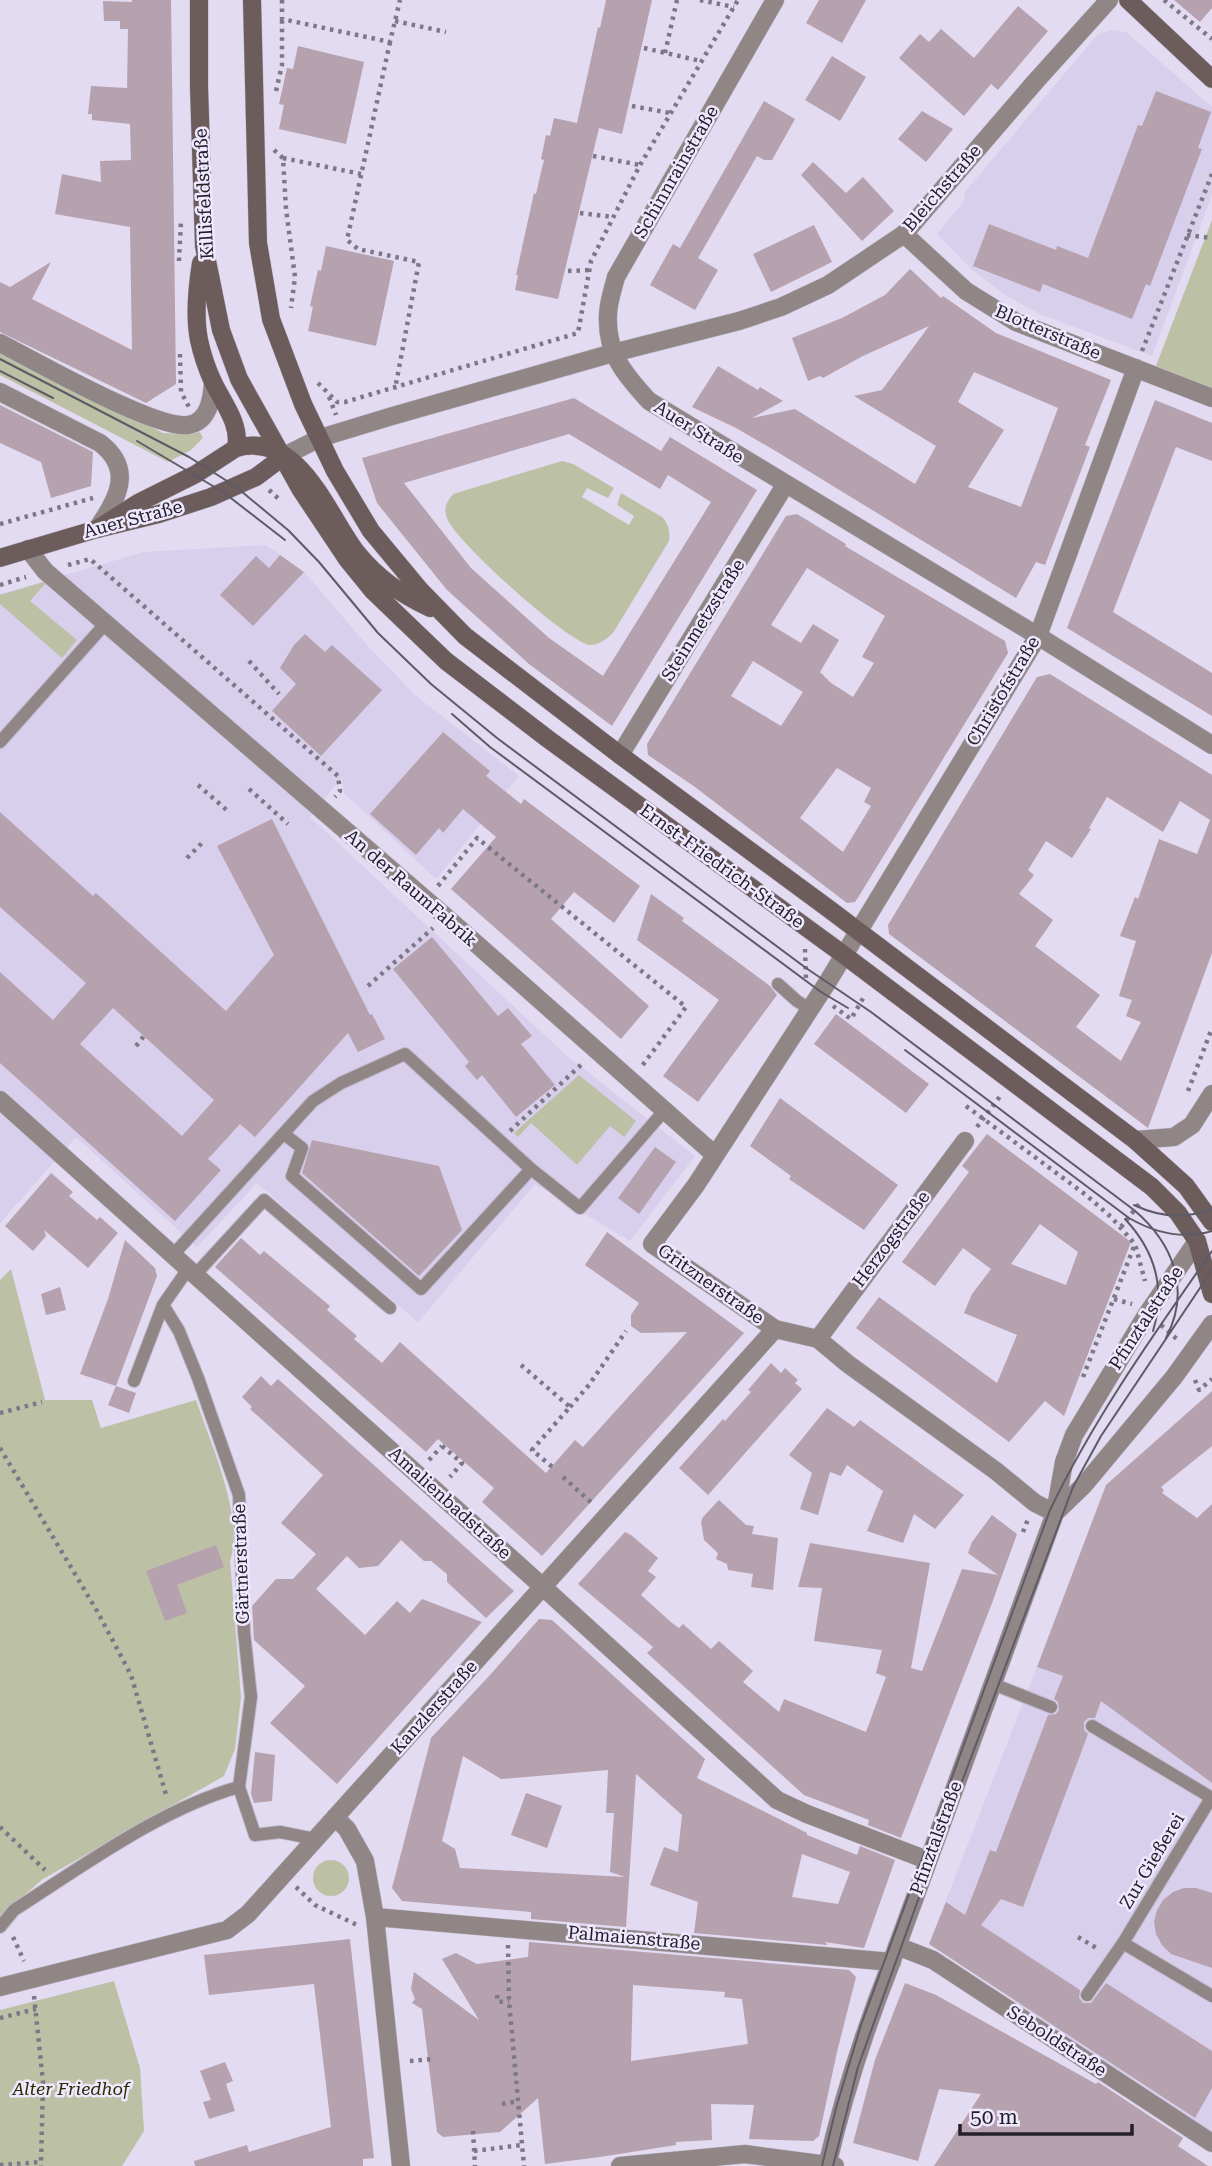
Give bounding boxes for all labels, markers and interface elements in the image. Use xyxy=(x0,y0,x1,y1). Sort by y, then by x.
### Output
street label: Schinnrainstraße xyxy=(629,102,722,242)
street label: Killisfeldstraße xyxy=(190,128,217,260)
street label: Bleichstraße xyxy=(898,140,985,235)
street label: Blotterstraße xyxy=(992,300,1104,363)
street label: Auer Straße xyxy=(651,396,748,467)
street label: Auer Straße xyxy=(81,495,185,542)
street label: Steinmetzstraße xyxy=(657,555,749,685)
street label: Christofstraße xyxy=(962,632,1044,749)
street label: Ernst-Friedrich-Straße xyxy=(636,799,809,932)
street label: An der RaumFabrik xyxy=(341,825,481,951)
street label: Herzogstraße xyxy=(848,1186,934,1291)
street label: Gritznerstraße xyxy=(654,1239,769,1328)
street label: Pfinztalstraße xyxy=(1104,1262,1187,1373)
street label: Amalienbadstraße xyxy=(385,1442,516,1563)
street label: Gärtnerstraße xyxy=(228,1503,253,1625)
street label: Kanzlerstraße xyxy=(386,1655,481,1758)
street label: Pfinztalstraße xyxy=(905,1778,966,1897)
street label: Zur Gießerei xyxy=(1115,1809,1188,1912)
street label: Palmaienstraße xyxy=(567,1921,701,1954)
street label: Seboldstraße xyxy=(1004,2001,1111,2081)
park label: Alter Friedhof xyxy=(11,2078,132,2099)
scale bar xyxy=(960,2092,1132,2136)
text: 50 m xyxy=(970,2105,1018,2129)

